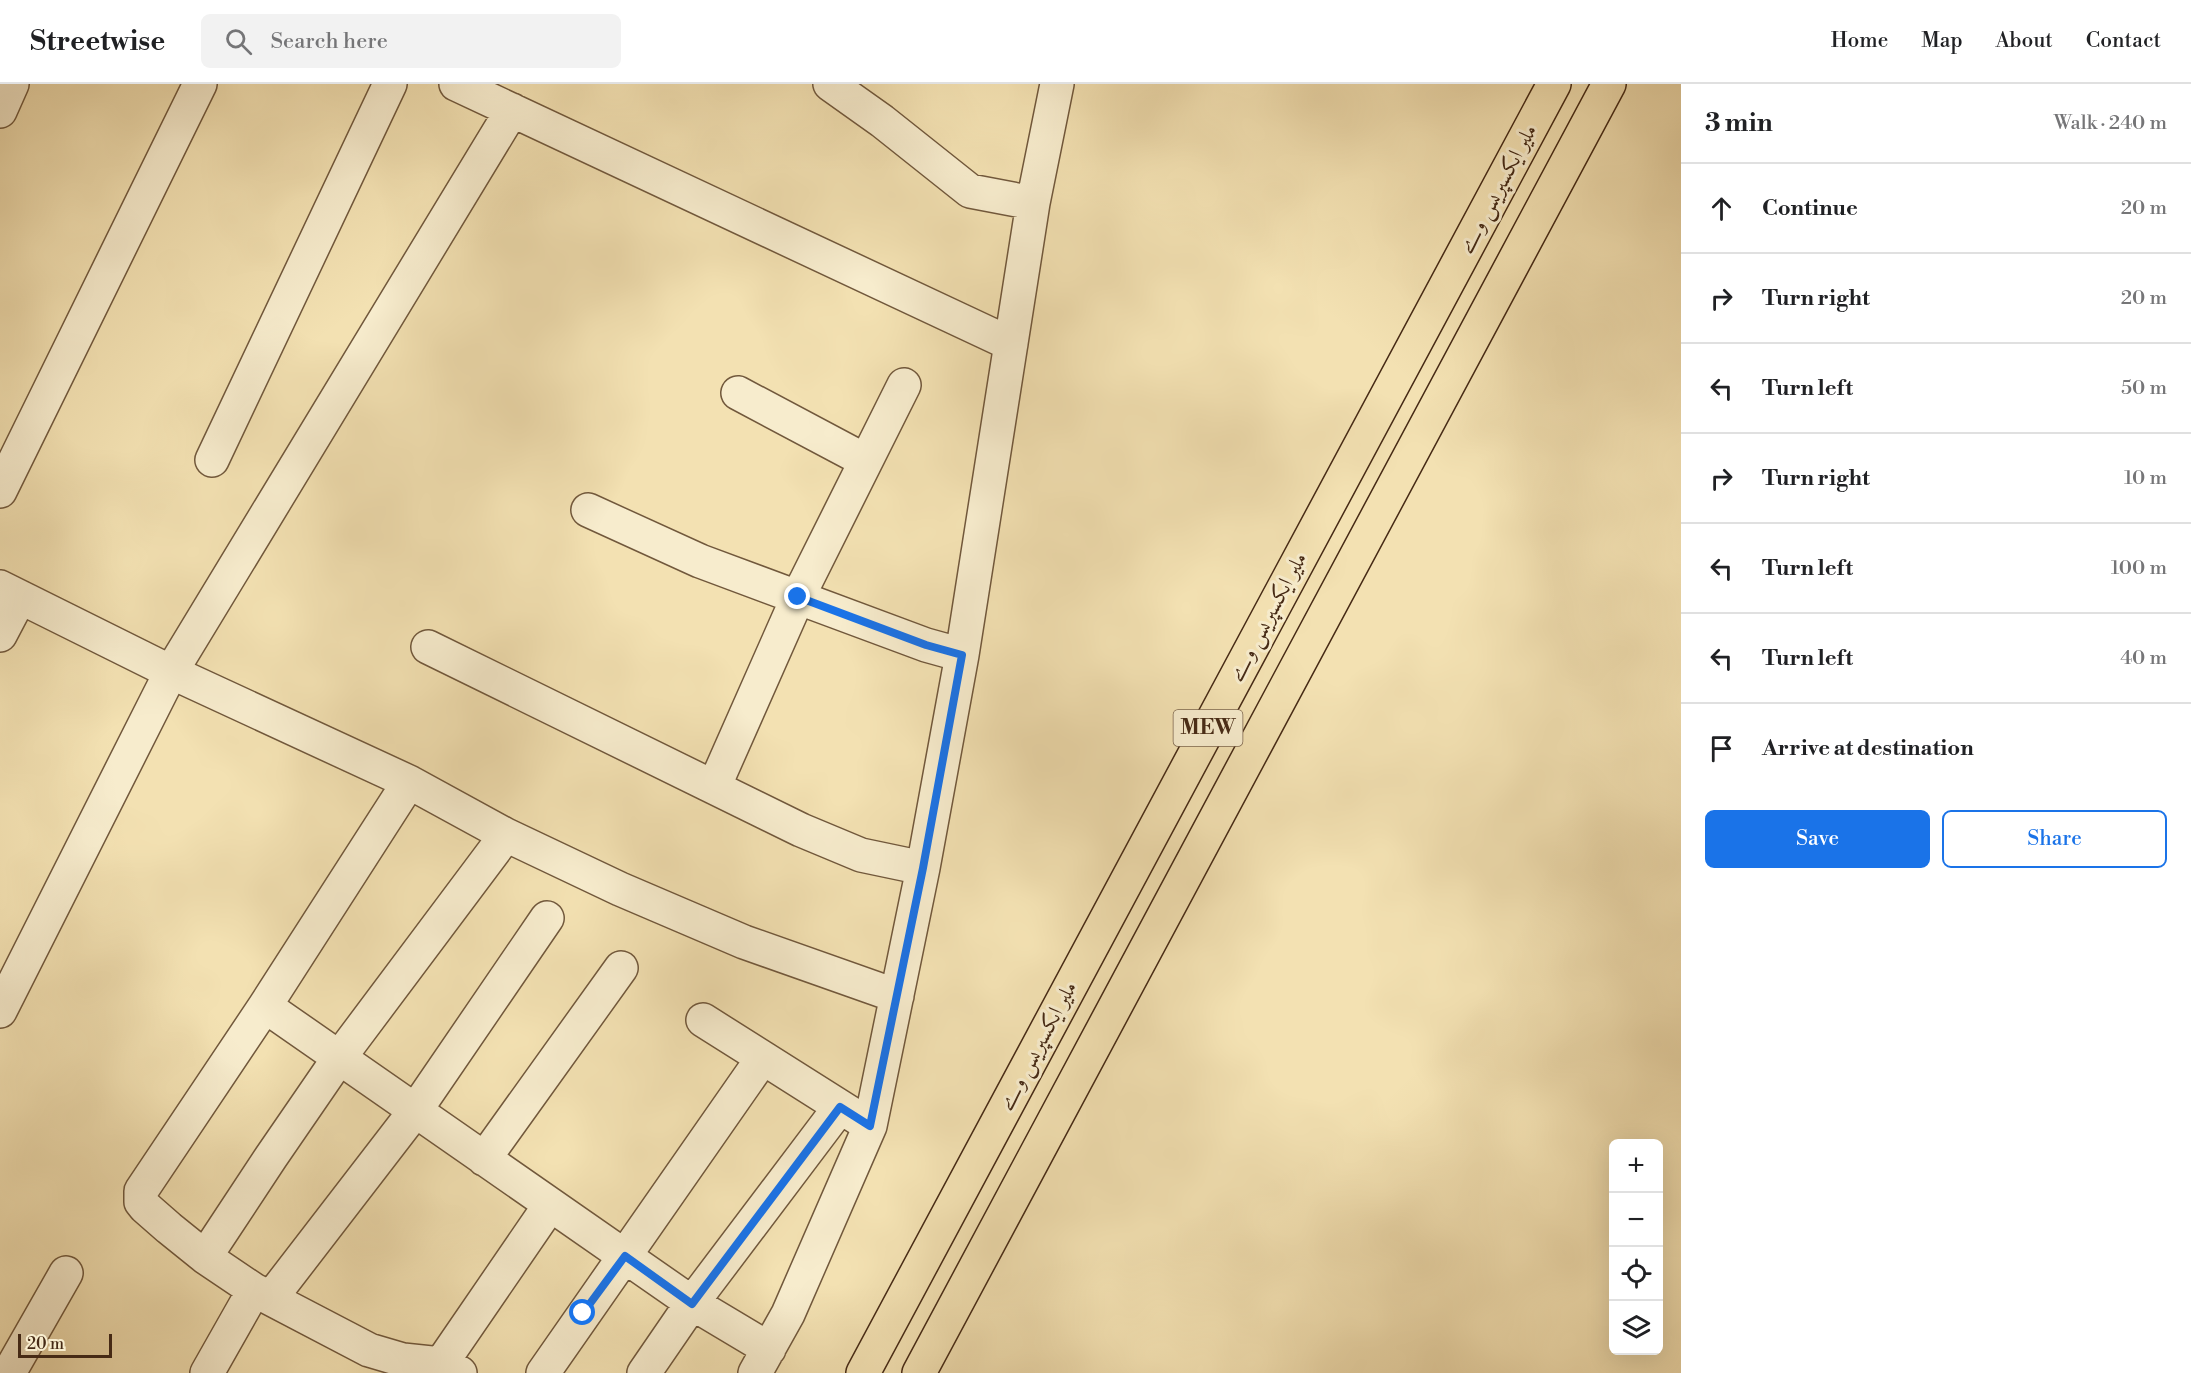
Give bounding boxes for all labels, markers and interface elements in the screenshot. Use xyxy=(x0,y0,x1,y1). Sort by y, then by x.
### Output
search box xyxy=(201,14,621,68)
text: Streetwise xyxy=(30,24,165,59)
icon: search xyxy=(222,25,255,58)
text: Search here xyxy=(270,28,388,55)
text: Home xyxy=(1831,28,1888,54)
text: Map xyxy=(1921,28,1963,54)
text: About xyxy=(1996,28,2053,54)
text: Contact xyxy=(2086,28,2161,54)
text: 3 min xyxy=(1705,107,1773,139)
text: Walk · 240 m xyxy=(2054,111,2167,136)
street label: ملیر ایکسپریس وے xyxy=(1453,120,1544,259)
icon: ahead xyxy=(1705,192,1738,225)
text: Continue xyxy=(1762,195,1858,222)
text: 20 m xyxy=(2121,196,2167,221)
icon: right xyxy=(1705,282,1738,315)
text: Turn right xyxy=(1762,285,1870,312)
text: 20 m xyxy=(2121,286,2167,311)
icon: left xyxy=(1705,372,1738,405)
text: Turn left xyxy=(1762,375,1853,402)
text: 50 m xyxy=(2121,376,2167,401)
icon: right xyxy=(1705,462,1738,495)
text: Turn right xyxy=(1762,465,1870,492)
text: 10 m xyxy=(2124,466,2167,491)
street label: ملیر ایکسپریس وے xyxy=(1223,548,1314,687)
icon: left xyxy=(1705,552,1738,585)
text: Turn left xyxy=(1762,555,1853,582)
text: 100 m xyxy=(2111,556,2167,581)
route end xyxy=(784,583,810,609)
icon: left xyxy=(1705,642,1738,675)
text: Turn left xyxy=(1762,645,1853,672)
text: 40 m xyxy=(2120,646,2167,671)
road number: MEW xyxy=(1174,710,1242,746)
icon: arrive xyxy=(1705,732,1738,765)
text: Arrive at destination xyxy=(1762,735,1974,762)
button: Save xyxy=(1705,810,1930,868)
button: Share xyxy=(1942,810,2167,868)
street label: ملیر ایکسپریس وے xyxy=(993,977,1084,1116)
map controls xyxy=(1609,1139,1663,1355)
button: + xyxy=(1609,1139,1663,1193)
button: − xyxy=(1609,1193,1663,1247)
button: locate xyxy=(1609,1247,1663,1301)
route start xyxy=(569,1299,595,1325)
button: layers xyxy=(1609,1301,1663,1355)
scale bar xyxy=(18,1331,112,1358)
text: 20 m xyxy=(27,1334,64,1354)

